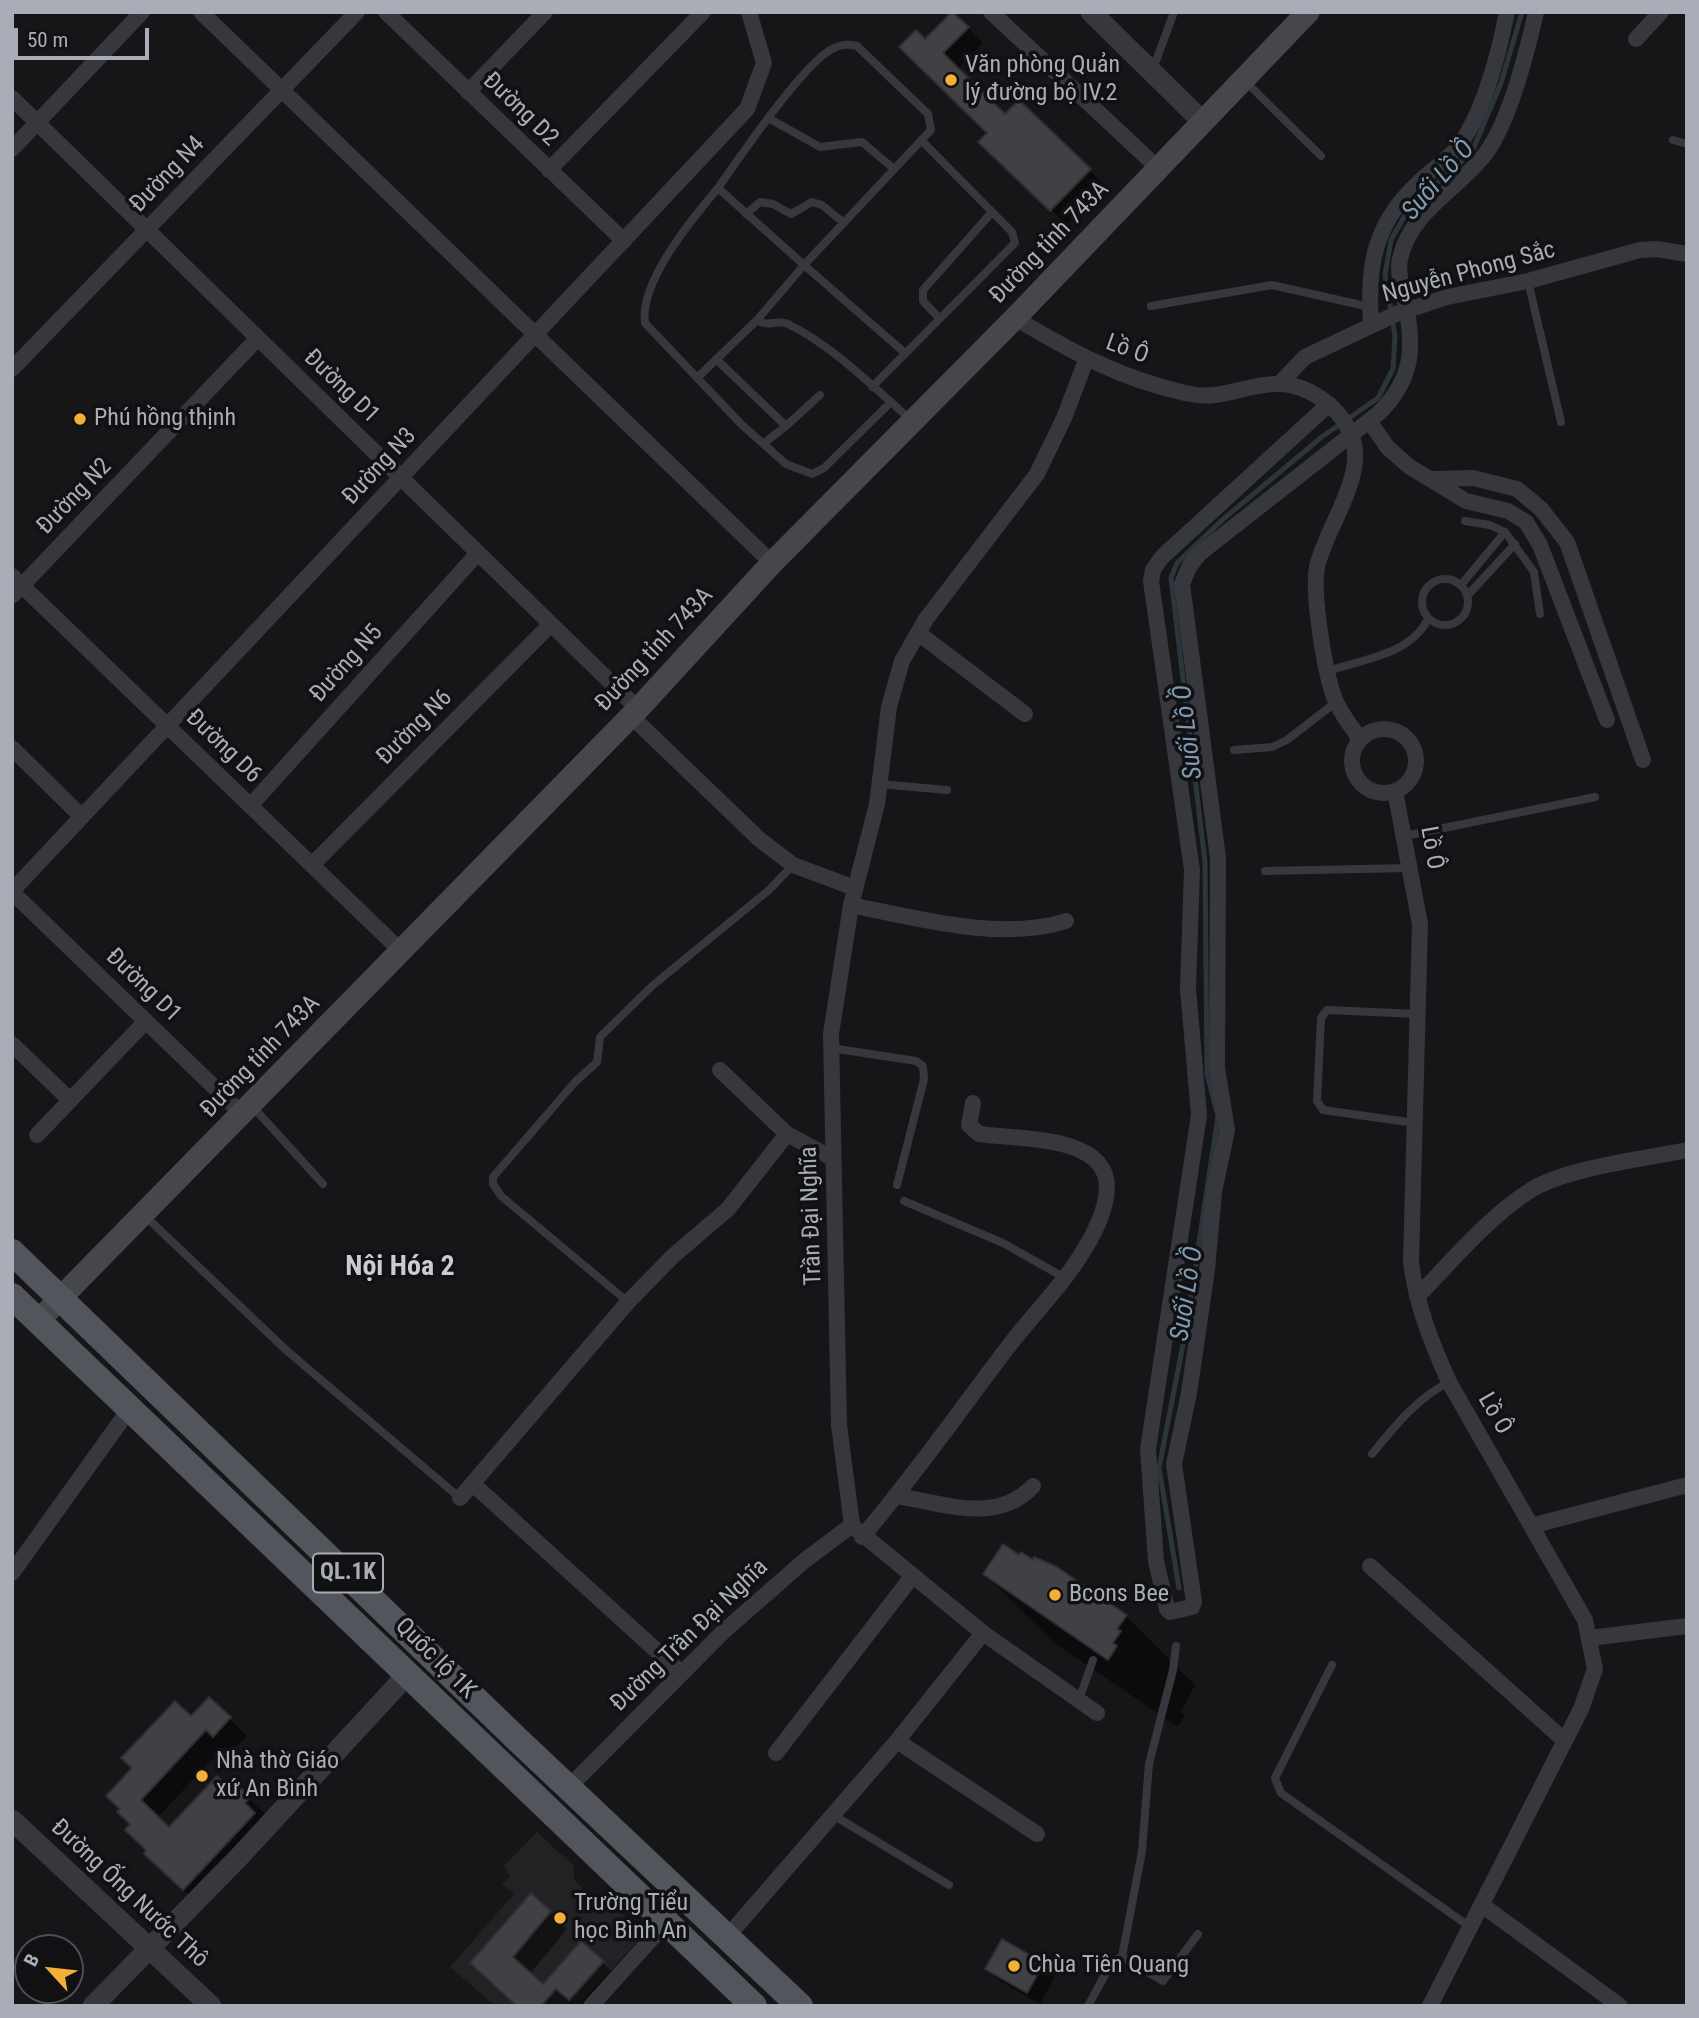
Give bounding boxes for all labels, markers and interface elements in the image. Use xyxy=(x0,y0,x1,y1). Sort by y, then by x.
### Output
scale bar xyxy=(18,14,152,58)
text: 50 m xyxy=(27,28,68,52)
place label: Văn phòng Quản lý đường bộ IV.2 xyxy=(965,52,1120,108)
street label: Đường D2 xyxy=(476,67,564,153)
marker: Văn phòng Quản lý đường bộ IV.2 xyxy=(943,72,959,88)
street label: Đường N4 xyxy=(125,131,211,219)
water label: Suối Lồ Ồ xyxy=(1396,135,1482,227)
street label: Đường tỉnh 743A xyxy=(984,176,1116,310)
street label: Nguyễn Phong Sắc xyxy=(1380,236,1558,310)
street label: Lồ Ô xyxy=(1102,329,1152,371)
street label: Đường D1 xyxy=(297,344,385,430)
place label: Phú hồng thịnh xyxy=(94,405,236,433)
marker: Phú hồng thịnh xyxy=(72,411,88,427)
street label: Đường N3 xyxy=(337,422,423,512)
street label: Đường N2 xyxy=(32,453,118,541)
street label: Đường tỉnh 743A xyxy=(590,582,720,718)
street label: Đường N5 xyxy=(305,619,389,709)
water label: Suối Lồ Ồ xyxy=(1168,683,1210,781)
street label: Đường N6 xyxy=(371,684,459,772)
street label: Đường D6 xyxy=(179,704,267,790)
street label: Lồ Ô xyxy=(1413,824,1449,872)
street label: Đường D1 xyxy=(99,943,187,1029)
street label: Đường tỉnh 743A xyxy=(195,990,327,1124)
street label: Trần Đại Nghĩa xyxy=(795,1146,829,1286)
water label: Suối Lồ Ồ xyxy=(1165,1244,1211,1344)
district label: Nội Hóa 2 xyxy=(345,1251,455,1285)
street label: Lồ Ô xyxy=(1471,1388,1517,1440)
road number: QL.1K xyxy=(313,1554,383,1592)
street label: Đường Trần Đại Nghĩa xyxy=(605,1554,775,1718)
place label: Bcons Bee xyxy=(1069,1581,1169,1609)
marker: Bcons Bee xyxy=(1047,1587,1063,1603)
street label: Quốc lộ 1K xyxy=(389,1613,481,1705)
place label: Nhà thờ Giáo xứ An Bình xyxy=(216,1748,339,1804)
marker: Nhà thờ Giáo xứ An Bình xyxy=(194,1768,210,1784)
street label: Đường Ống Nước Thô xyxy=(44,1814,214,1974)
place label: Trường Tiểu học Bình An xyxy=(574,1890,688,1946)
marker: Trường Tiểu học Bình An xyxy=(552,1910,568,1926)
north arrow xyxy=(14,1934,84,2004)
text: B xyxy=(19,1950,44,1970)
place label: Chùa Tiên Quang xyxy=(1028,1952,1189,1980)
marker: Chùa Tiên Quang xyxy=(1006,1958,1022,1974)

